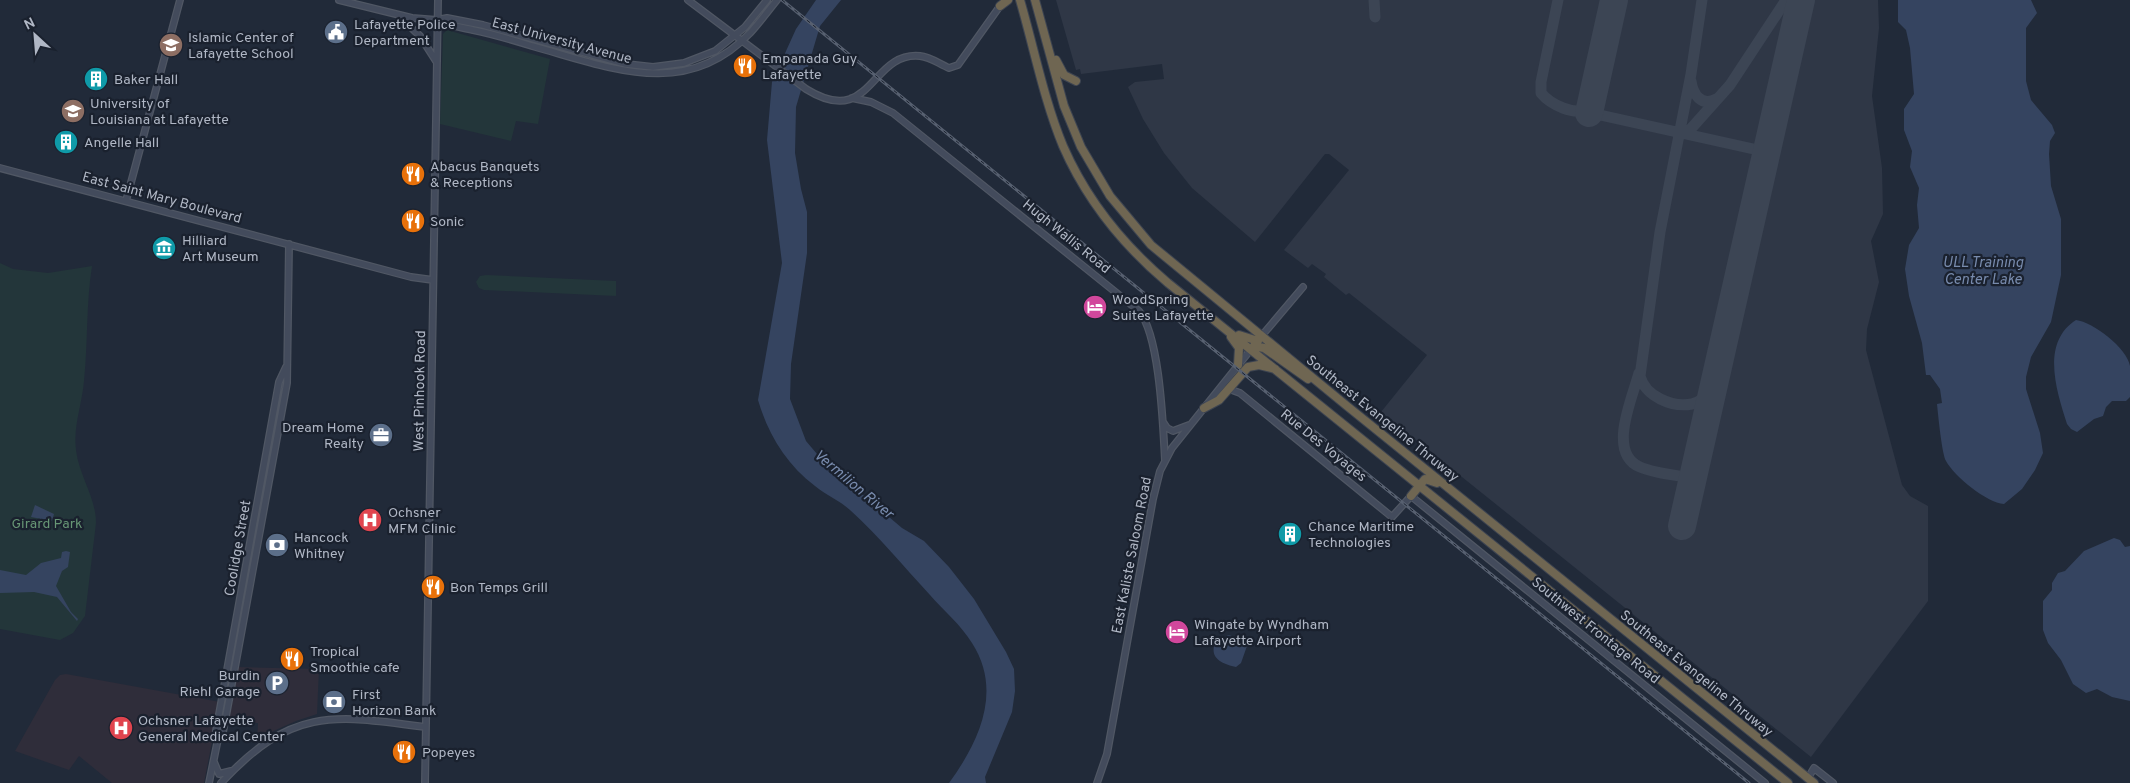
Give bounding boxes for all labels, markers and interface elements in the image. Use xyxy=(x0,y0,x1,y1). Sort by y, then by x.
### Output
north arrow xyxy=(10,10,60,60)
text: N xyxy=(22,15,38,35)
street label: East University Avenue xyxy=(490,15,633,68)
place label: Lafayette Police Department xyxy=(354,17,455,50)
public building icon: Lafayette Police Department xyxy=(323,19,349,45)
place label: Islamic Center of Lafayette School xyxy=(188,30,294,63)
school or university icon: Islamic Center of Lafayette School xyxy=(158,32,184,58)
place label: Empanada Guy Lafayette xyxy=(762,51,857,84)
restaurant icon: Empanada Guy Lafayette xyxy=(732,53,758,79)
building icon: Baker Hall xyxy=(83,66,109,92)
place label: Baker Hall xyxy=(114,72,178,89)
place label: University of Louisiana at Lafayette xyxy=(90,96,229,129)
school or university icon: University of Louisiana at Lafayette xyxy=(60,98,86,124)
building icon: Angelle Hall xyxy=(53,129,79,155)
place label: Angelle Hall xyxy=(84,135,159,152)
place label: Abacus Banquets & Receptions xyxy=(430,159,540,192)
restaurant icon: Abacus Banquets & Receptions xyxy=(400,161,426,187)
street label: East Saint Mary Boulevard xyxy=(80,169,243,228)
street label: Hugh Wallis Road xyxy=(1019,196,1113,278)
restaurant icon: Sonic xyxy=(400,208,426,234)
place label: Sonic xyxy=(430,214,464,231)
place label: Hilliard Art Museum xyxy=(182,233,259,266)
museum icon: Hilliard Art Museum xyxy=(151,235,177,261)
water label: ULL Training Center Lake xyxy=(1943,254,2024,290)
place label: WoodSpring Suites Lafayette xyxy=(1112,292,1214,325)
hotel icon: WoodSpring Suites Lafayette xyxy=(1082,294,1108,320)
street label: West Pinhook Road xyxy=(411,330,430,452)
street label: Southeast Evangeline Thruway xyxy=(1302,352,1462,486)
street label: Rue Des Voyages xyxy=(1277,406,1370,486)
place label: Dream Home Realty xyxy=(282,420,364,453)
office icon: Dream Home Realty xyxy=(368,422,394,448)
water label: Vermilion River xyxy=(809,446,898,525)
street label: East Kaliste Saloom Road xyxy=(1109,475,1156,635)
street label: Coolidge Street xyxy=(222,499,255,598)
place label: Ochsner MFM Clinic xyxy=(388,505,456,538)
hospital icon: Ochsner MFM Clinic xyxy=(357,507,383,533)
park label: Girard Park xyxy=(11,516,83,533)
place label: Chance Maritime Technologies xyxy=(1308,519,1414,552)
building icon: Chance Maritime Technologies xyxy=(1277,521,1303,547)
place label: Hancock Whitney xyxy=(294,530,349,563)
bank icon: Hancock Whitney xyxy=(264,532,290,558)
restaurant icon: Bon Temps Grill xyxy=(420,574,446,600)
street label: Southwest Frontage Road xyxy=(1528,574,1663,688)
place label: Bon Temps Grill xyxy=(450,580,548,597)
street label: Southeast Evangeline Thruway xyxy=(1616,607,1776,741)
place label: Wingate by Wyndham Lafayette Airport xyxy=(1194,617,1329,650)
hotel icon: Wingate by Wyndham Lafayette Airport xyxy=(1164,619,1190,645)
place label: Tropical Smoothie cafe xyxy=(310,644,400,677)
restaurant icon: Tropical Smoothie cafe xyxy=(279,646,305,672)
place label: Burdin Riehl Garage xyxy=(180,668,260,701)
parking icon: Burdin Riehl Garage xyxy=(264,670,290,696)
place label: First Horizon Bank xyxy=(352,687,437,720)
bank icon: First Horizon Bank xyxy=(321,689,347,715)
place label: Ochsner Lafayette General Medical Center xyxy=(138,713,286,746)
hospital icon: Ochsner Lafayette General Medical Center xyxy=(108,715,134,741)
restaurant icon: Popeyes xyxy=(391,739,417,765)
place label: Popeyes xyxy=(422,745,475,762)

